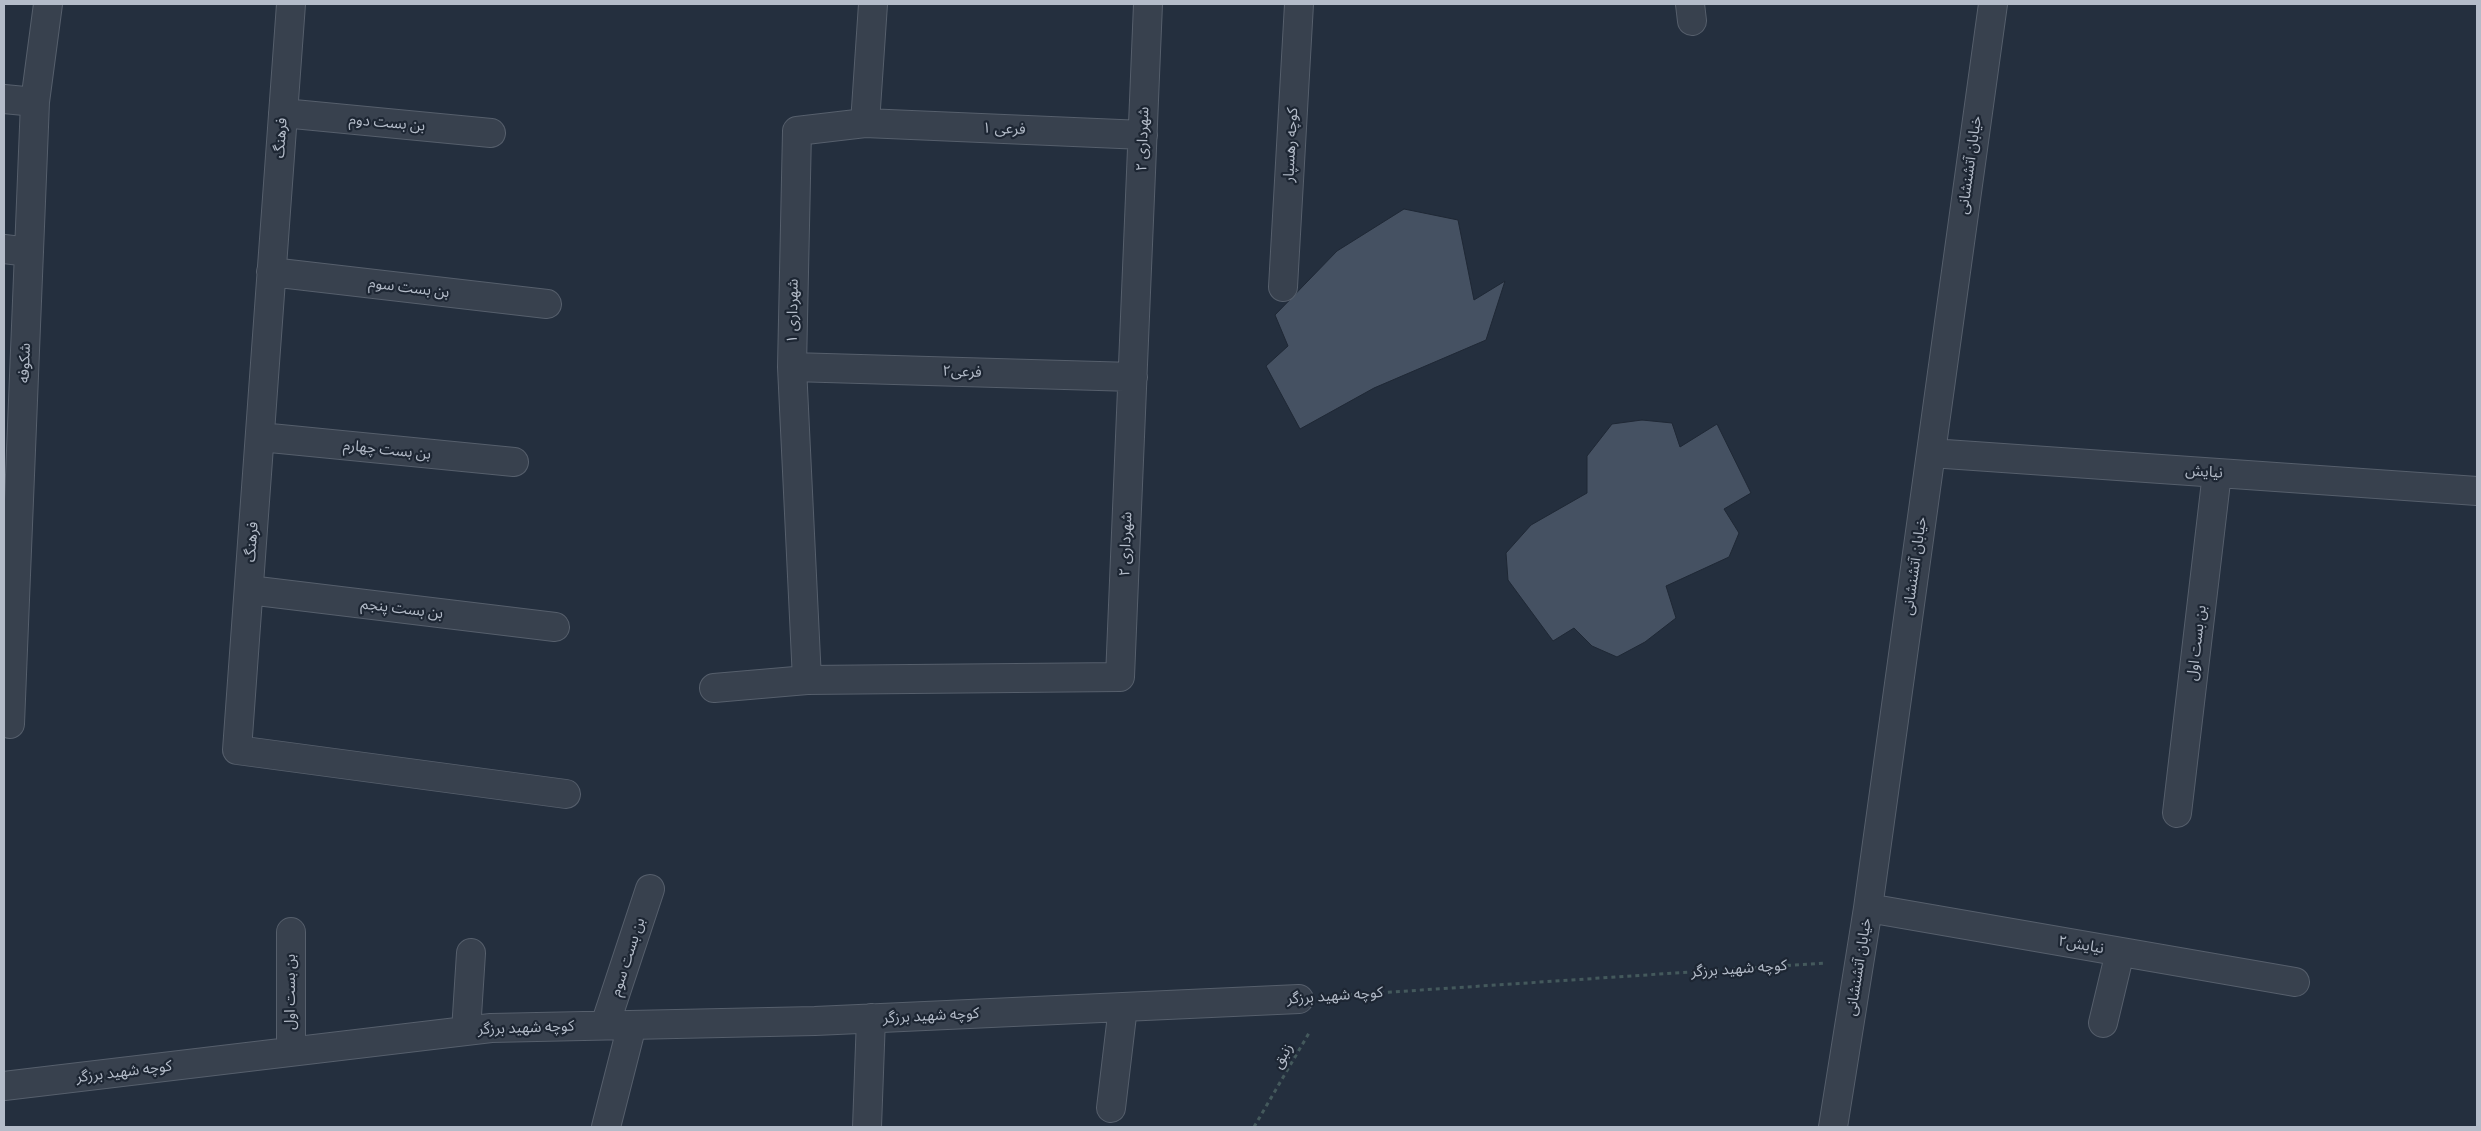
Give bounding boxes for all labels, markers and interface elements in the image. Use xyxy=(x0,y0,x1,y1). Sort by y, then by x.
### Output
street label: شهرداری ۲ xyxy=(1133,106,1153,172)
street label: کوچه رهسپار xyxy=(1280,107,1302,183)
street label: بن بست دوم xyxy=(348,111,426,135)
street label: خیابان آتشنشانی xyxy=(1954,115,1986,215)
street label: فرهنگ xyxy=(271,117,291,159)
street label: فرعی ۱ xyxy=(982,119,1026,139)
street label: بن بست سوم xyxy=(368,274,450,302)
street label: شهرداری ۱ xyxy=(783,279,803,343)
street label: شکوفه xyxy=(15,342,35,384)
street label: فرعی۲ xyxy=(942,362,982,382)
street label: بن بست چهارم xyxy=(342,436,432,464)
street label: نیایش xyxy=(2185,462,2223,482)
street label: شهرداری ۲ xyxy=(1116,511,1136,577)
street label: خیابان آتشنشانی xyxy=(1899,516,1931,616)
street label: فرهنگ xyxy=(242,521,262,563)
street label: بن بست پنجم xyxy=(360,595,444,623)
street label: بن بست اول xyxy=(2183,604,2211,682)
street label: بن بست سوم xyxy=(607,916,649,998)
street label: خیابان آتشنشانی xyxy=(1842,917,1876,1017)
street label: نیایش۲ xyxy=(2057,932,2105,958)
street label: بن بست اول xyxy=(282,954,300,1030)
street label: کوچه شهید برزگر xyxy=(1690,957,1788,981)
street label: کوچه شهید برزگر xyxy=(1286,984,1384,1008)
street label: کوچه شهید برزگر xyxy=(882,1004,980,1028)
street label: کوچه شهید برزگر xyxy=(477,1017,575,1039)
street label: زنبق xyxy=(1269,1040,1297,1072)
street label: کوچه شهید برزگر xyxy=(75,1057,173,1087)

